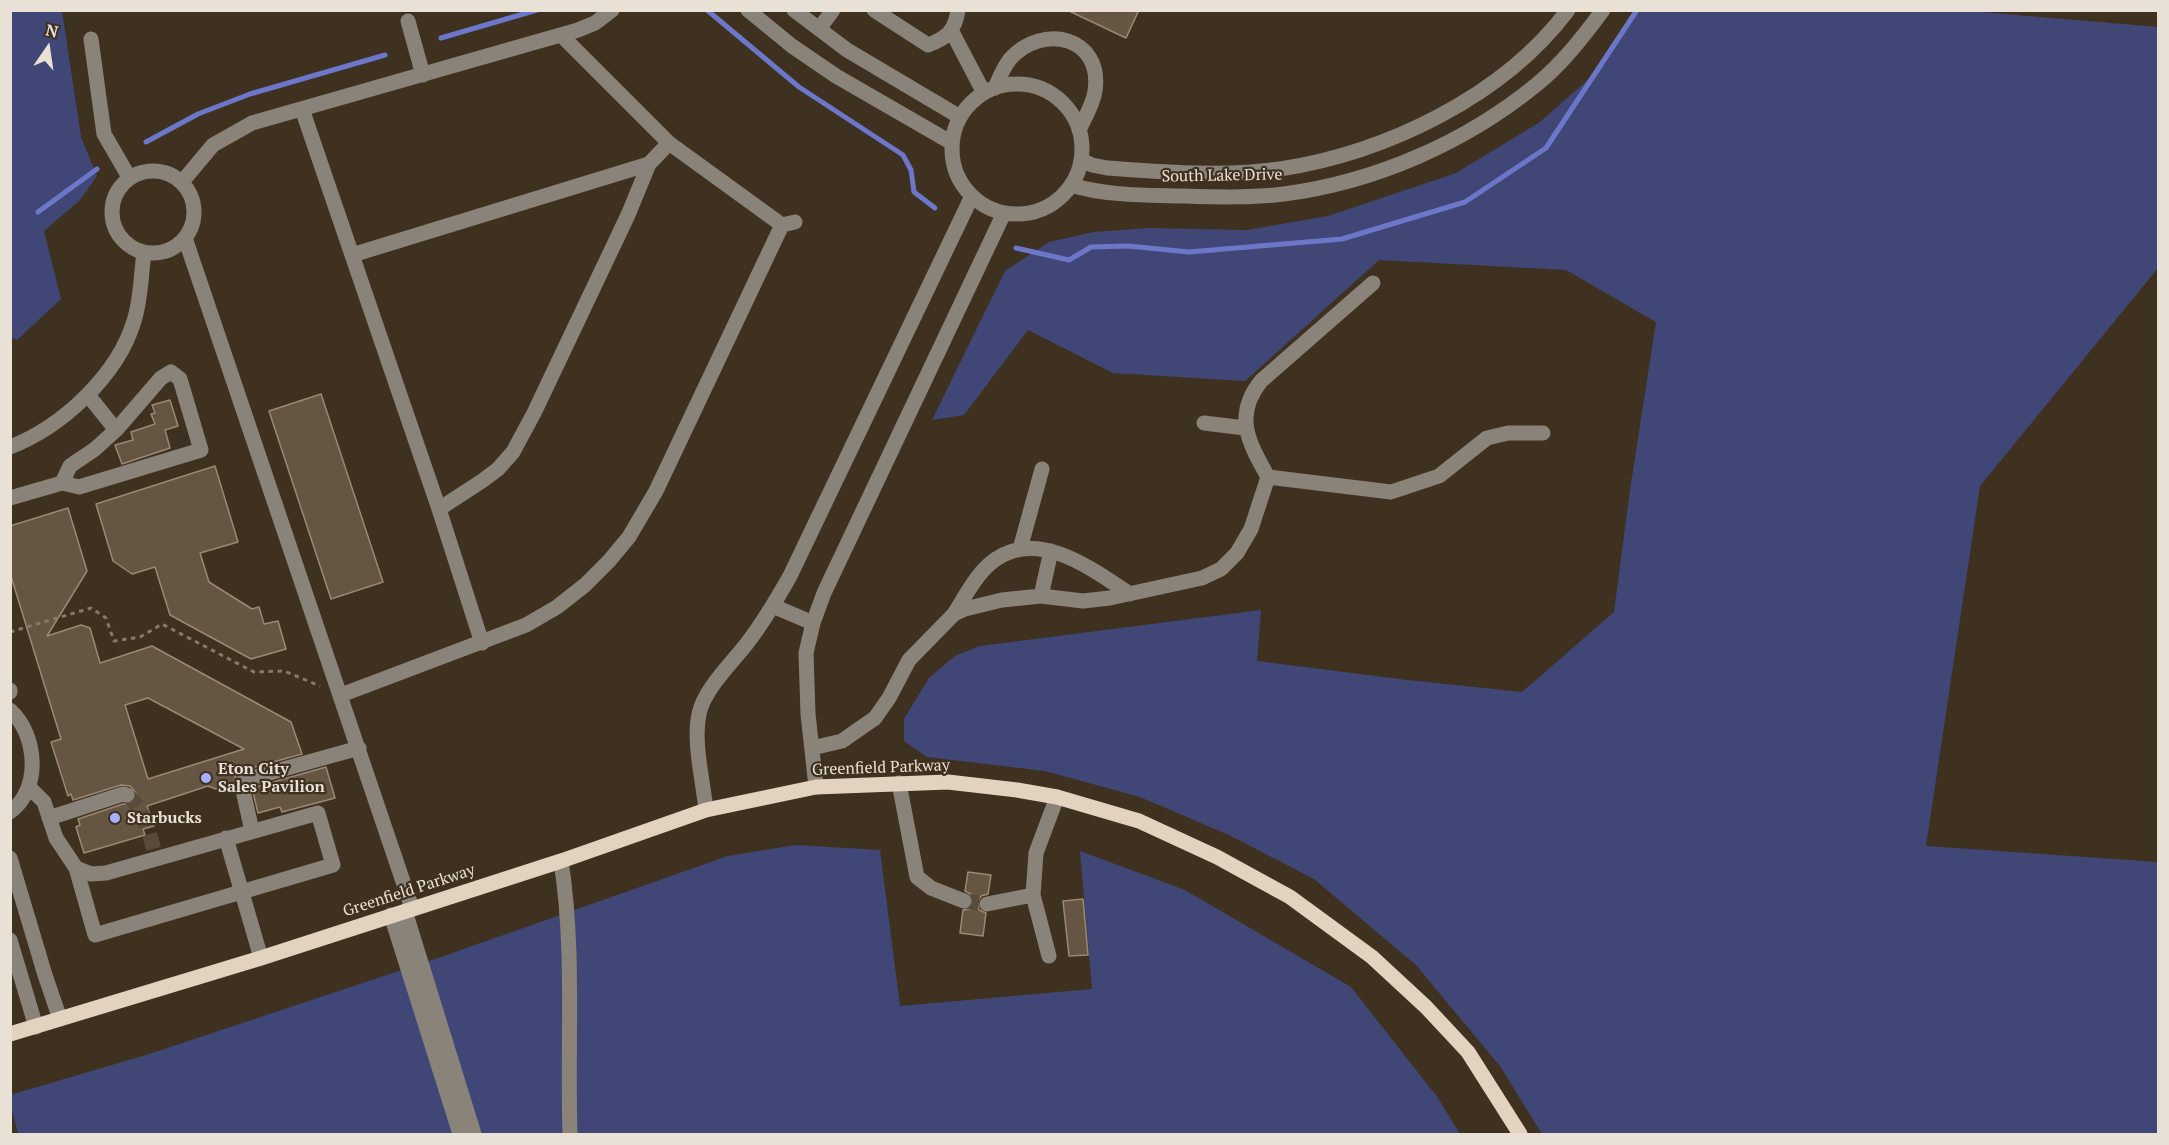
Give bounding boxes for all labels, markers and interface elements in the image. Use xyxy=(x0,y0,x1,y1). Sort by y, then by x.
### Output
north arrow xyxy=(18,18,78,78)
text: N xyxy=(44,18,60,43)
street label: South Lake Drive xyxy=(1161,165,1283,187)
street label: Greenfield Parkway xyxy=(812,756,950,780)
place label: Eton City Sales Pavilion xyxy=(218,759,325,797)
marker: Eton City Sales Pavilion xyxy=(199,771,213,785)
place label: Starbucks xyxy=(127,808,202,828)
marker: Starbucks xyxy=(108,811,122,825)
street label: Greenfield Parkway xyxy=(341,861,477,921)

